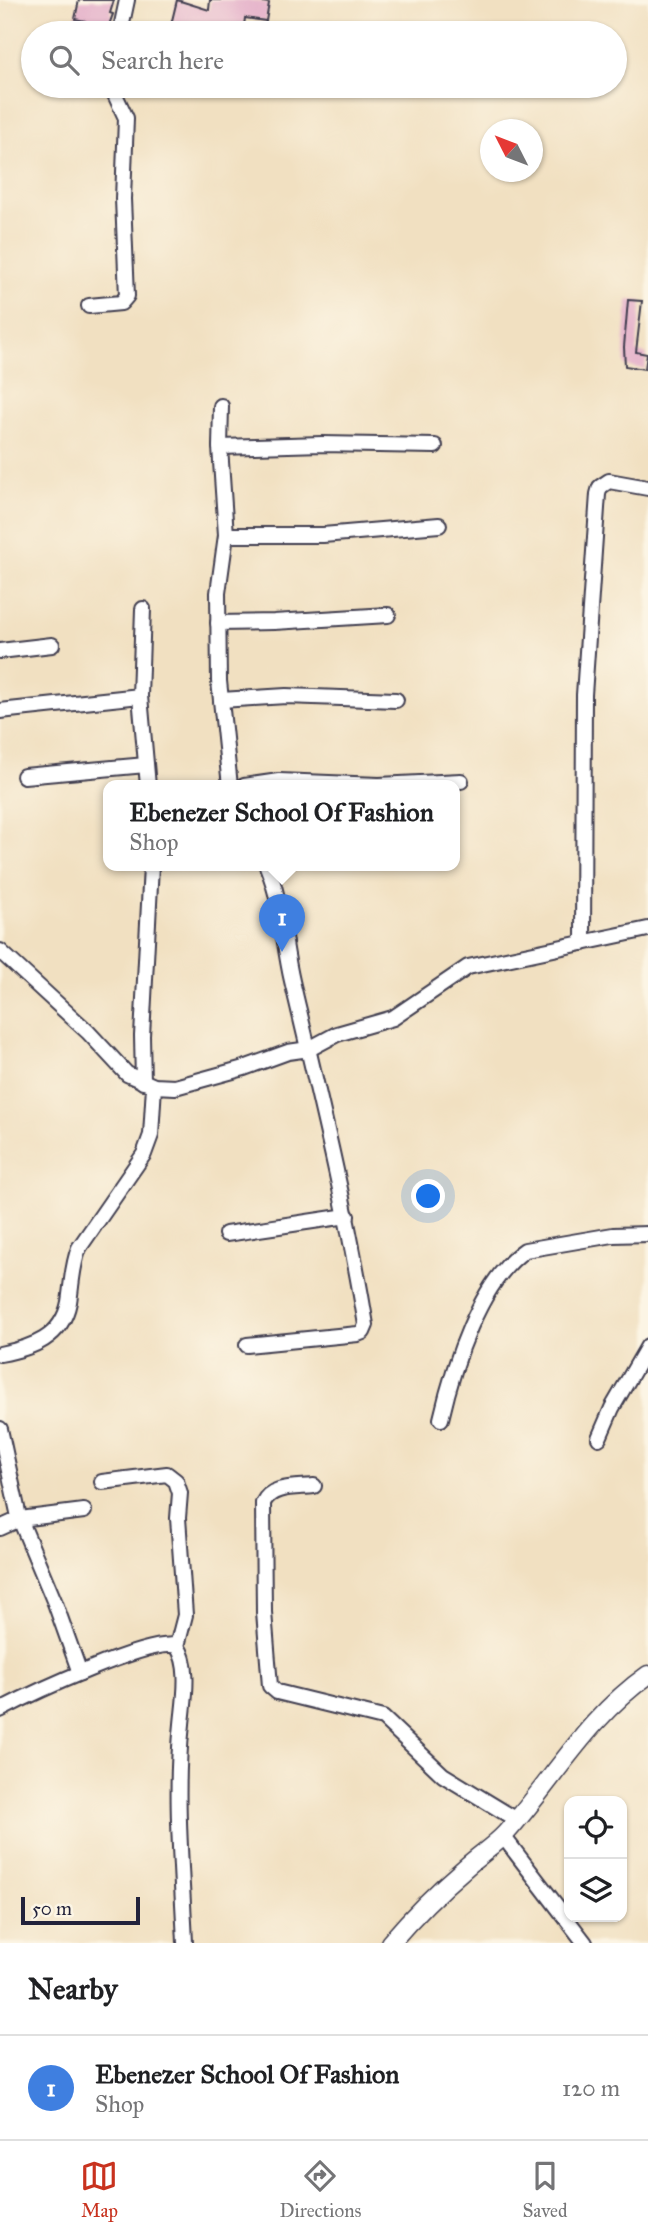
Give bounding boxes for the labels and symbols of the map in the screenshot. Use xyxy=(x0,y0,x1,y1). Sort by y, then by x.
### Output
north arrow xyxy=(480,119,543,182)
pin: 1 xyxy=(259,894,305,952)
your location xyxy=(411,1179,445,1213)
scale bar xyxy=(21,1894,140,1926)

